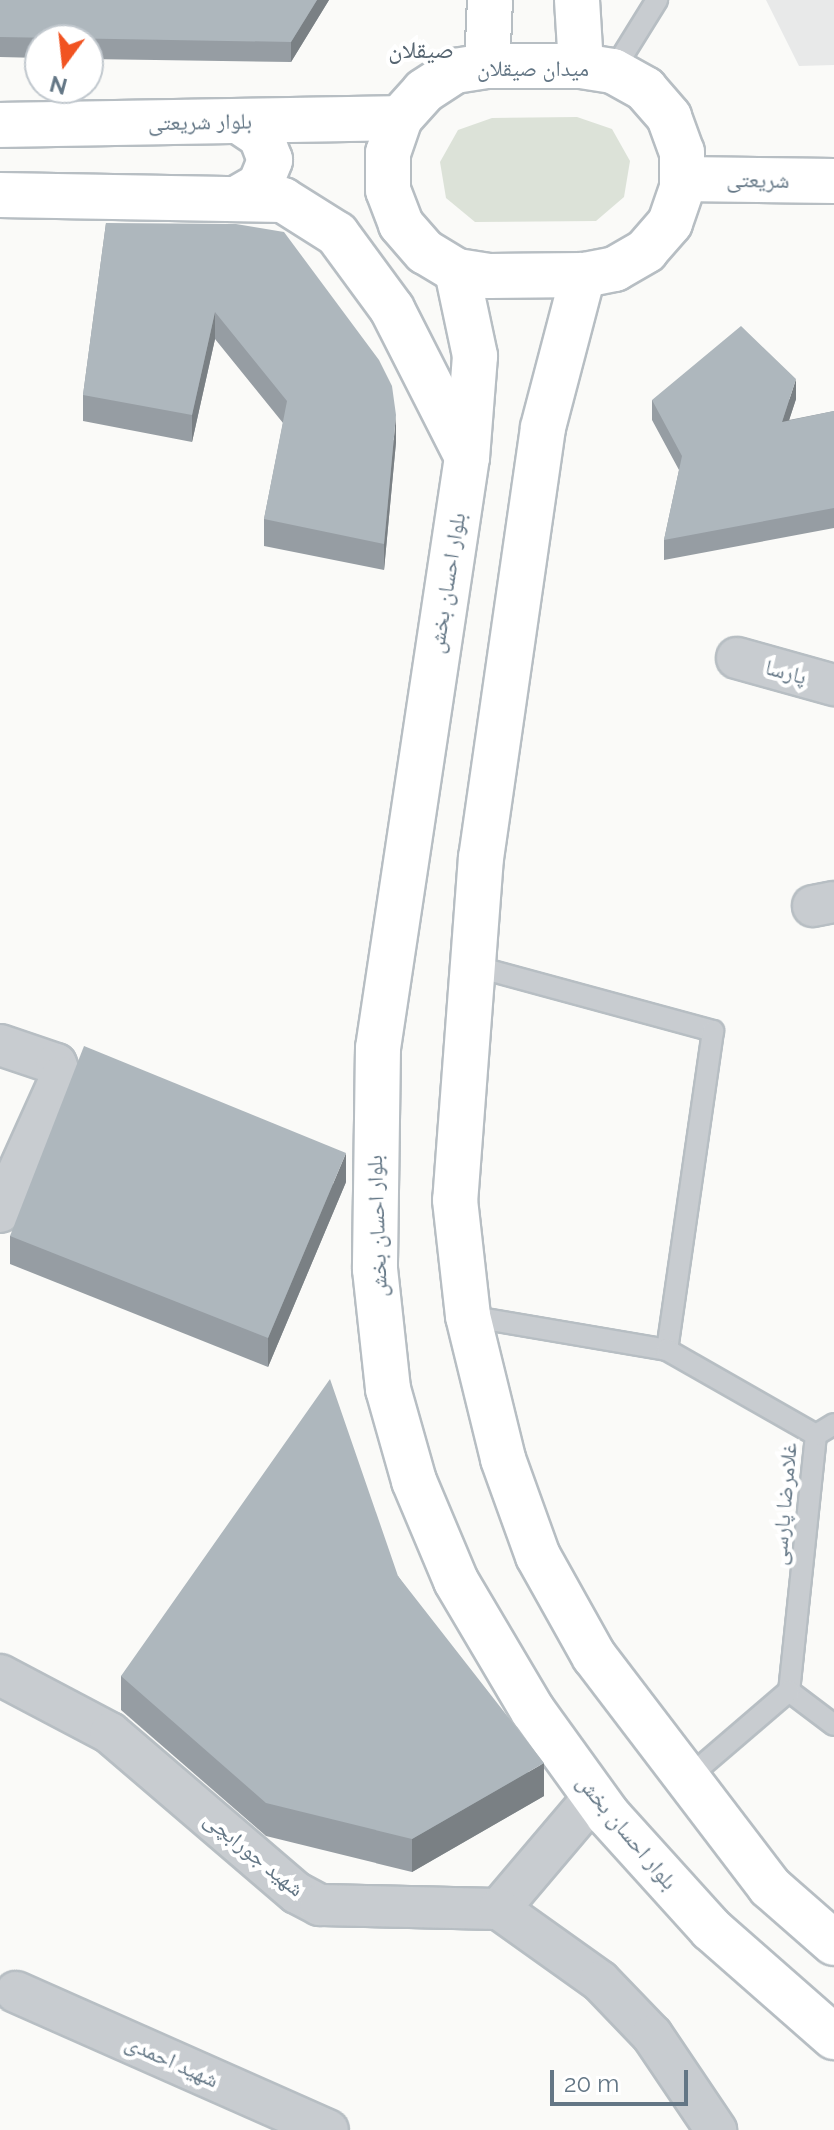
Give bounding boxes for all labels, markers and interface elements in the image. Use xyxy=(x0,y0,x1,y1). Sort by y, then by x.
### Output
north arrow xyxy=(24,24,104,104)
district label: صیقلان xyxy=(388,36,454,64)
street label: میدان صیقلان xyxy=(477,56,589,82)
text: N xyxy=(47,71,70,100)
street label: بلوار شریعتی xyxy=(148,108,252,136)
street label: شریعتی xyxy=(726,166,790,194)
street label: بلوار احسان بخش xyxy=(423,511,471,655)
street label: پارسا xyxy=(762,654,810,690)
street label: بلوار احسان بخش xyxy=(361,1155,393,1297)
street label: غلامرضا پارسی xyxy=(765,1442,803,1566)
street label: بلوار احسان بخش xyxy=(571,1769,683,1895)
street label: شهید جورابچی xyxy=(199,1806,309,1902)
street label: شهید احمدی xyxy=(121,2029,223,2093)
scale bar xyxy=(554,2054,692,2104)
text: 20 m xyxy=(564,2069,619,2098)

